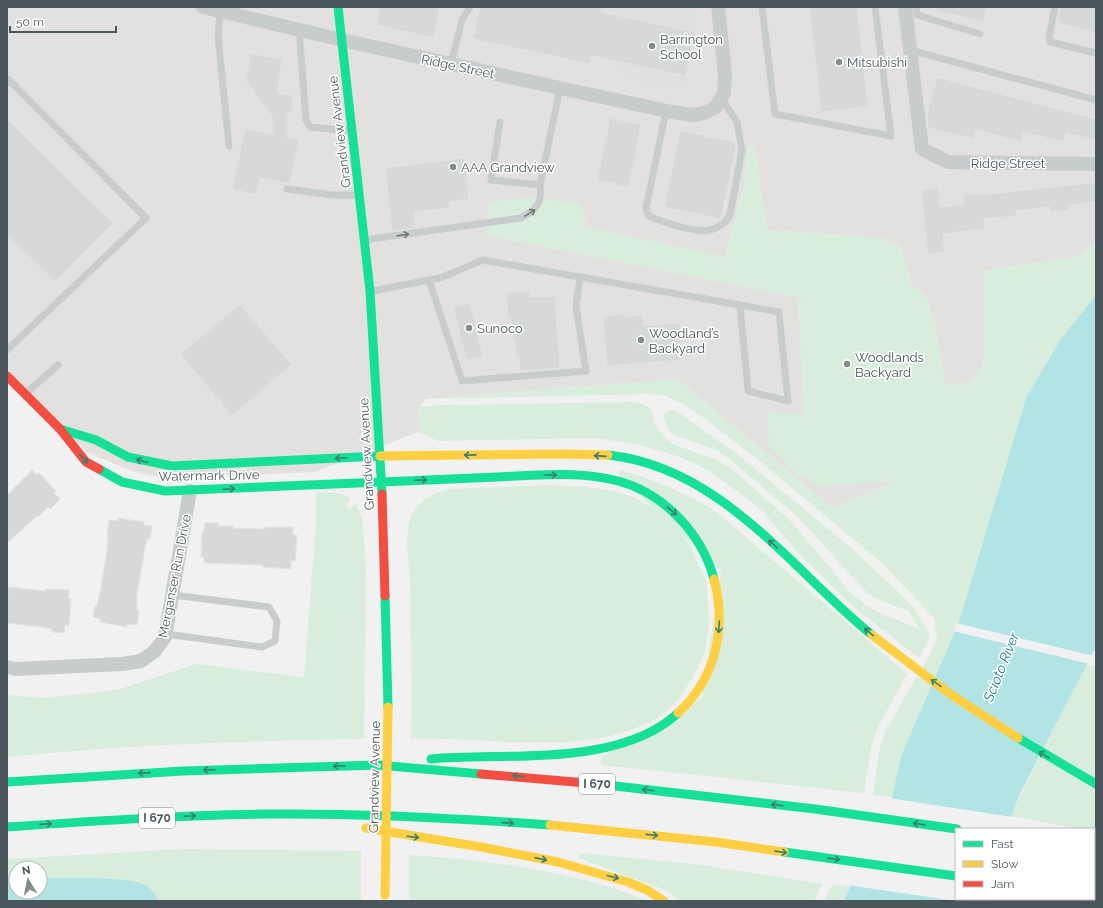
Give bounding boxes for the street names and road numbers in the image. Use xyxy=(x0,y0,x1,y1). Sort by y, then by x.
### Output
street label: Ridge Street xyxy=(420,51,496,82)
street label: Grandview Avenue xyxy=(325,75,354,189)
street label: Ridge Street xyxy=(971,156,1046,171)
street label: Grandview Avenue xyxy=(356,397,377,511)
street label: Watermark Drive xyxy=(158,467,260,484)
street label: Merganser Run Drive xyxy=(155,513,194,639)
street label: Grandview Avenue xyxy=(366,720,383,833)
road number: I 670 xyxy=(579,774,615,794)
road number: I 670 xyxy=(139,808,175,828)

